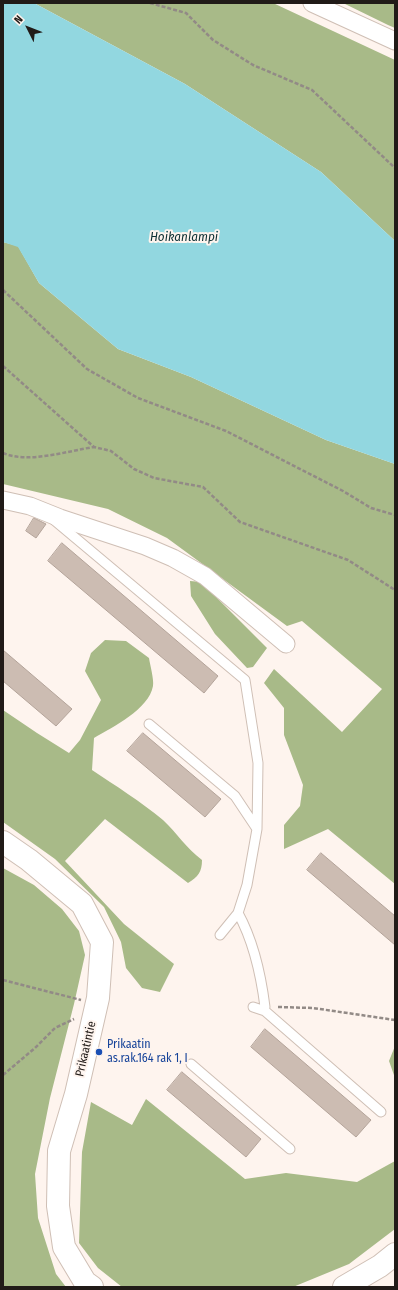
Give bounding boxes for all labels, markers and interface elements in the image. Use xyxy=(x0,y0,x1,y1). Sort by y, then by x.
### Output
north arrow xyxy=(8,8,48,48)
text: N xyxy=(12,13,26,26)
water label: Hoikanlampi xyxy=(150,229,218,245)
street label: Prikaatintie xyxy=(73,1020,99,1078)
place label: Prikaatin as.rak.164 rak 1, I xyxy=(107,1038,188,1066)
marker: Prikaatin as.rak.164 rak 1, I xyxy=(94,1047,104,1057)

